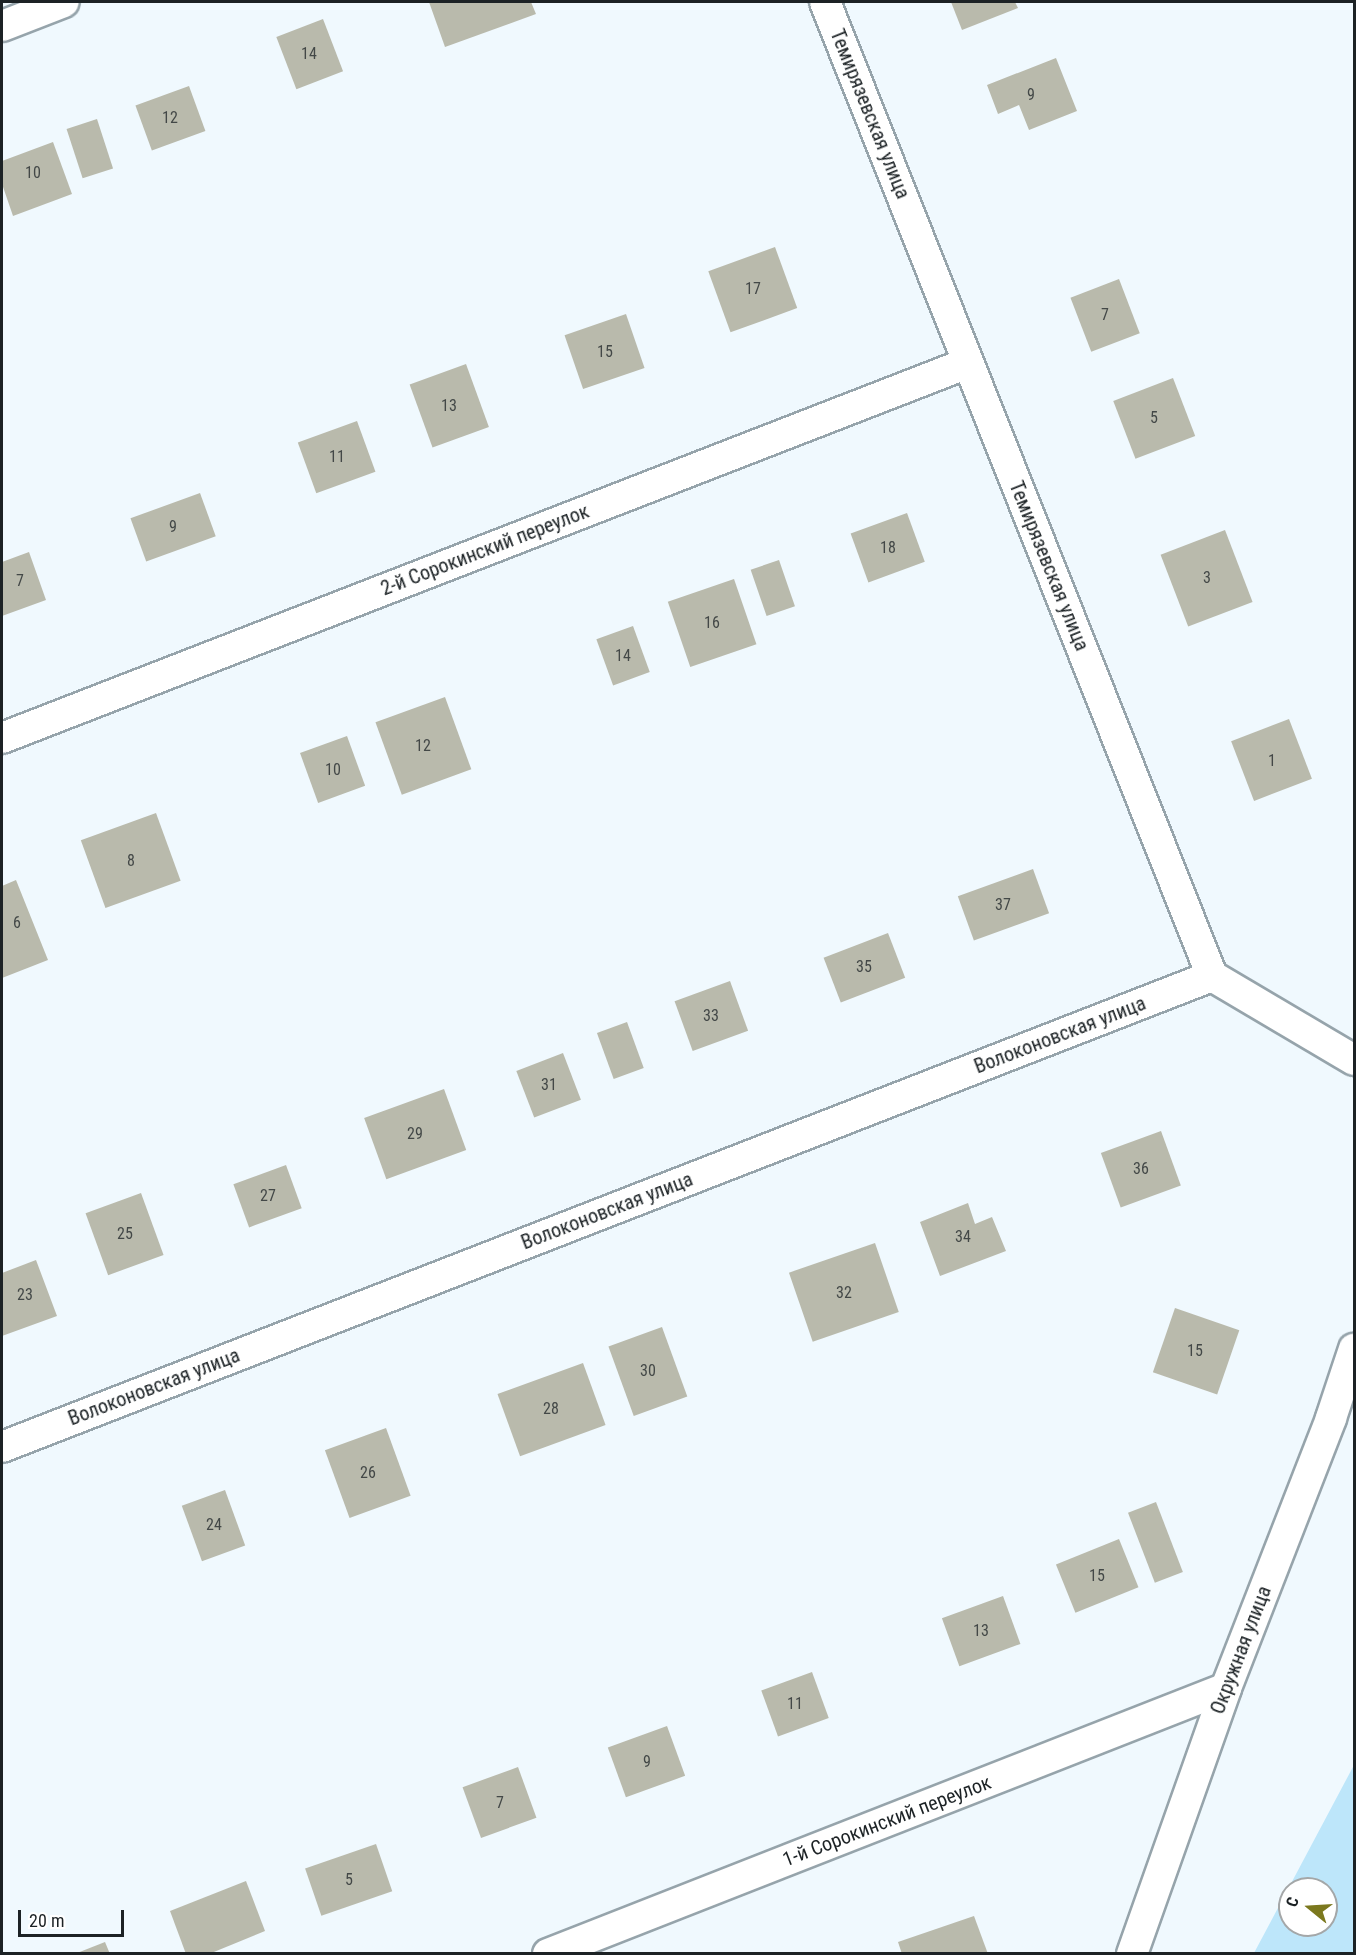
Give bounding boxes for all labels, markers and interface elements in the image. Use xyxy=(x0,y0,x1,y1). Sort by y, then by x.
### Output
street label: Темирязевская улица xyxy=(825,26,915,202)
house number: 14 xyxy=(301,44,317,64)
house number: 9 xyxy=(1027,85,1035,105)
house number: 12 xyxy=(162,108,178,128)
house number: 10 xyxy=(25,163,41,183)
house number: 17 xyxy=(745,279,761,299)
house number: 7 xyxy=(1101,305,1109,325)
house number: 15 xyxy=(597,342,613,362)
house number: 13 xyxy=(441,396,457,416)
house number: 5 xyxy=(1150,408,1158,428)
house number: 11 xyxy=(329,447,345,467)
street label: Темирязевская улица xyxy=(1004,478,1094,654)
street label: 2-й Сорокинский переулок xyxy=(377,499,593,601)
house number: 9 xyxy=(169,517,177,537)
house number: 18 xyxy=(880,538,896,558)
house number: 3 xyxy=(1203,568,1211,588)
house number: 7 xyxy=(16,571,24,591)
house number: 16 xyxy=(704,613,720,633)
house number: 14 xyxy=(615,646,631,666)
house number: 12 xyxy=(415,736,431,756)
house number: 1 xyxy=(1268,751,1276,771)
house number: 10 xyxy=(325,760,341,780)
house number: 8 xyxy=(127,851,135,871)
house number: 37 xyxy=(995,895,1011,915)
house number: 6 xyxy=(13,913,21,933)
house number: 35 xyxy=(856,957,872,977)
street label: Волоконовская улица xyxy=(971,991,1149,1079)
house number: 33 xyxy=(703,1006,719,1026)
house number: 31 xyxy=(541,1075,557,1095)
house number: 29 xyxy=(407,1124,423,1144)
house number: 36 xyxy=(1133,1159,1149,1179)
street label: Волоконовская улица xyxy=(518,1167,696,1255)
house number: 27 xyxy=(260,1186,276,1206)
house number: 25 xyxy=(117,1224,133,1244)
house number: 34 xyxy=(955,1227,971,1247)
house number: 32 xyxy=(836,1283,852,1303)
house number: 23 xyxy=(17,1285,33,1305)
house number: 15 xyxy=(1187,1341,1203,1361)
street label: Волоконовская улица xyxy=(65,1343,243,1431)
house number: 30 xyxy=(640,1361,656,1381)
house number: 28 xyxy=(543,1399,559,1419)
house number: 26 xyxy=(360,1463,376,1483)
house number: 24 xyxy=(206,1515,222,1535)
house number: 15 xyxy=(1089,1566,1105,1586)
street label: Окружная улица xyxy=(1206,1583,1276,1717)
house number: 13 xyxy=(973,1621,989,1641)
house number: 11 xyxy=(787,1694,803,1714)
house number: 9 xyxy=(643,1752,651,1772)
street label: 1-й Сорокинский переулок xyxy=(779,1770,995,1872)
house number: 7 xyxy=(496,1793,504,1813)
house number: 5 xyxy=(345,1870,353,1890)
north arrow xyxy=(1278,1877,1338,1937)
text: С xyxy=(1282,1895,1303,1909)
scale bar xyxy=(21,1898,128,1936)
text: 20 m xyxy=(29,1910,64,1931)

